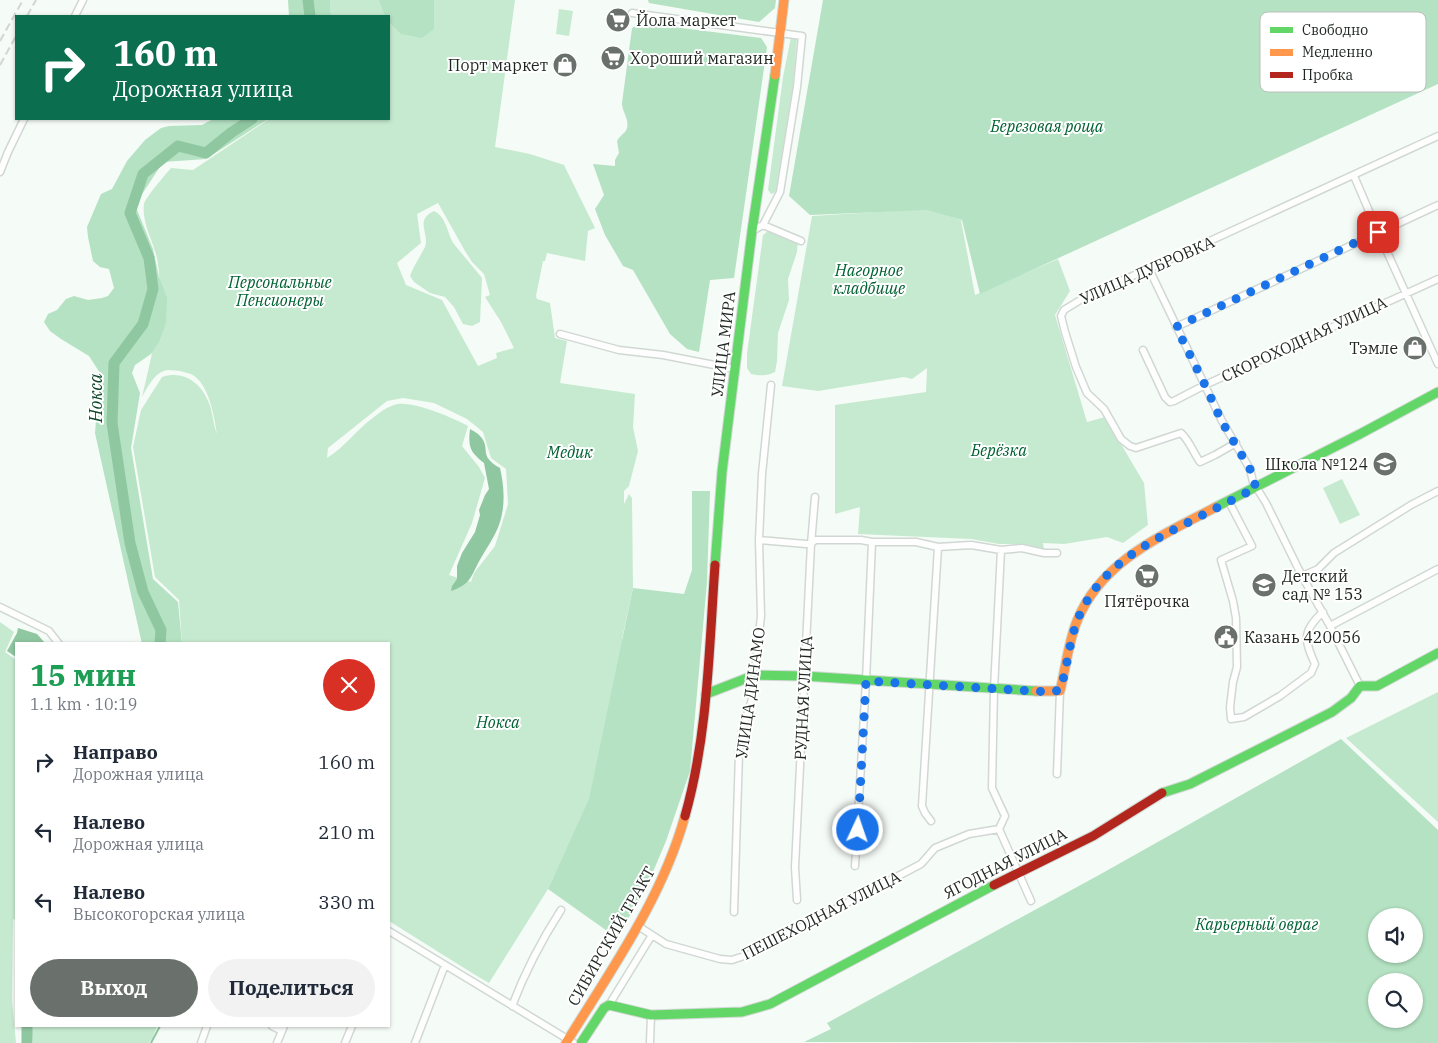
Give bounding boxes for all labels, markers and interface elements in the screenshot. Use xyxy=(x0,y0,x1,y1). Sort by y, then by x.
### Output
supermarket icon: Йола маркет xyxy=(605,7,631,33)
place label: Йола маркет xyxy=(636,10,736,30)
legend xyxy=(1260,12,1426,92)
text: Свободно xyxy=(1302,21,1368,39)
text: 160 m xyxy=(113,30,218,76)
icon: right xyxy=(30,35,95,100)
text: Медленно xyxy=(1302,43,1373,61)
supermarket icon: Хороший магазин xyxy=(600,45,626,71)
place label: Хороший магазин xyxy=(630,48,774,68)
shop icon: Порт маркет xyxy=(552,52,578,78)
place label: Порт маркет xyxy=(448,55,548,75)
text: Пробка xyxy=(1302,66,1353,84)
text: Дорожная улица xyxy=(113,74,293,103)
park label: Березовая роща xyxy=(989,116,1104,136)
pin xyxy=(1357,211,1399,253)
icon: arrive xyxy=(1364,218,1392,246)
street label: УЛИЦА ДУБРОВКА xyxy=(1077,231,1217,309)
park label: Нагорное кладбище xyxy=(833,260,905,298)
park label: Персональные Пенсионеры xyxy=(227,272,332,310)
street label: УЛИЦА МИРА xyxy=(707,290,739,398)
street label: СКОРОХОДНАЯ УЛИЦА xyxy=(1218,292,1390,386)
shop icon: Тэмле xyxy=(1402,335,1428,361)
place label: Тэмле xyxy=(1349,338,1398,358)
water label: Нокса xyxy=(84,373,107,424)
park label: Берёзка xyxy=(970,440,1027,460)
park label: Медик xyxy=(546,442,593,462)
school or university icon: Школа №124 xyxy=(1372,451,1398,477)
place label: Школа №124 xyxy=(1265,454,1368,474)
supermarket icon: Пятёрочка xyxy=(1134,563,1160,589)
place label: Детский сад № 153 xyxy=(1282,566,1363,604)
school or university icon: Детский сад № 153 xyxy=(1251,572,1277,598)
place label: Пятёрочка xyxy=(1104,591,1190,611)
public building icon: Казань 420056 xyxy=(1213,624,1239,650)
street label: УЛИЦА ДИНАМО xyxy=(731,626,769,760)
place label: Казань 420056 xyxy=(1244,627,1361,647)
street label: РУДНАЯ УЛИЦА xyxy=(790,635,816,761)
text: 15 мин xyxy=(30,655,136,694)
button: close xyxy=(323,659,375,711)
text: 1.1 km · 10:19 xyxy=(30,694,137,714)
park label: Нокса xyxy=(475,712,520,732)
text: Направо xyxy=(73,740,158,764)
icon: right xyxy=(30,748,58,776)
text: 160 m xyxy=(318,750,375,774)
text: Дорожная улица xyxy=(73,764,204,784)
position arrow xyxy=(831,803,883,855)
text: Налево xyxy=(73,810,145,834)
icon: left xyxy=(30,818,58,846)
text: 210 m xyxy=(318,820,375,844)
street label: ЯГОДНАЯ УЛИЦА xyxy=(940,823,1070,903)
text: Дорожная улица xyxy=(73,834,204,854)
street label: СИБИРСКИЙ ТРАКТ xyxy=(563,863,659,1009)
street label: ПЕШЕХОДНАЯ УЛИЦА xyxy=(738,866,904,964)
text: Налево xyxy=(73,880,145,904)
icon: left xyxy=(30,888,58,916)
text: 330 m xyxy=(318,890,375,914)
text: Высокогорская улица xyxy=(73,904,245,924)
map controls xyxy=(1368,908,1423,1028)
button: sound xyxy=(1368,908,1423,963)
park label: Карьерный овраг xyxy=(1195,914,1318,934)
button: Выход xyxy=(30,959,198,1017)
button: Поделиться xyxy=(208,959,375,1017)
button: search xyxy=(1368,973,1423,1028)

